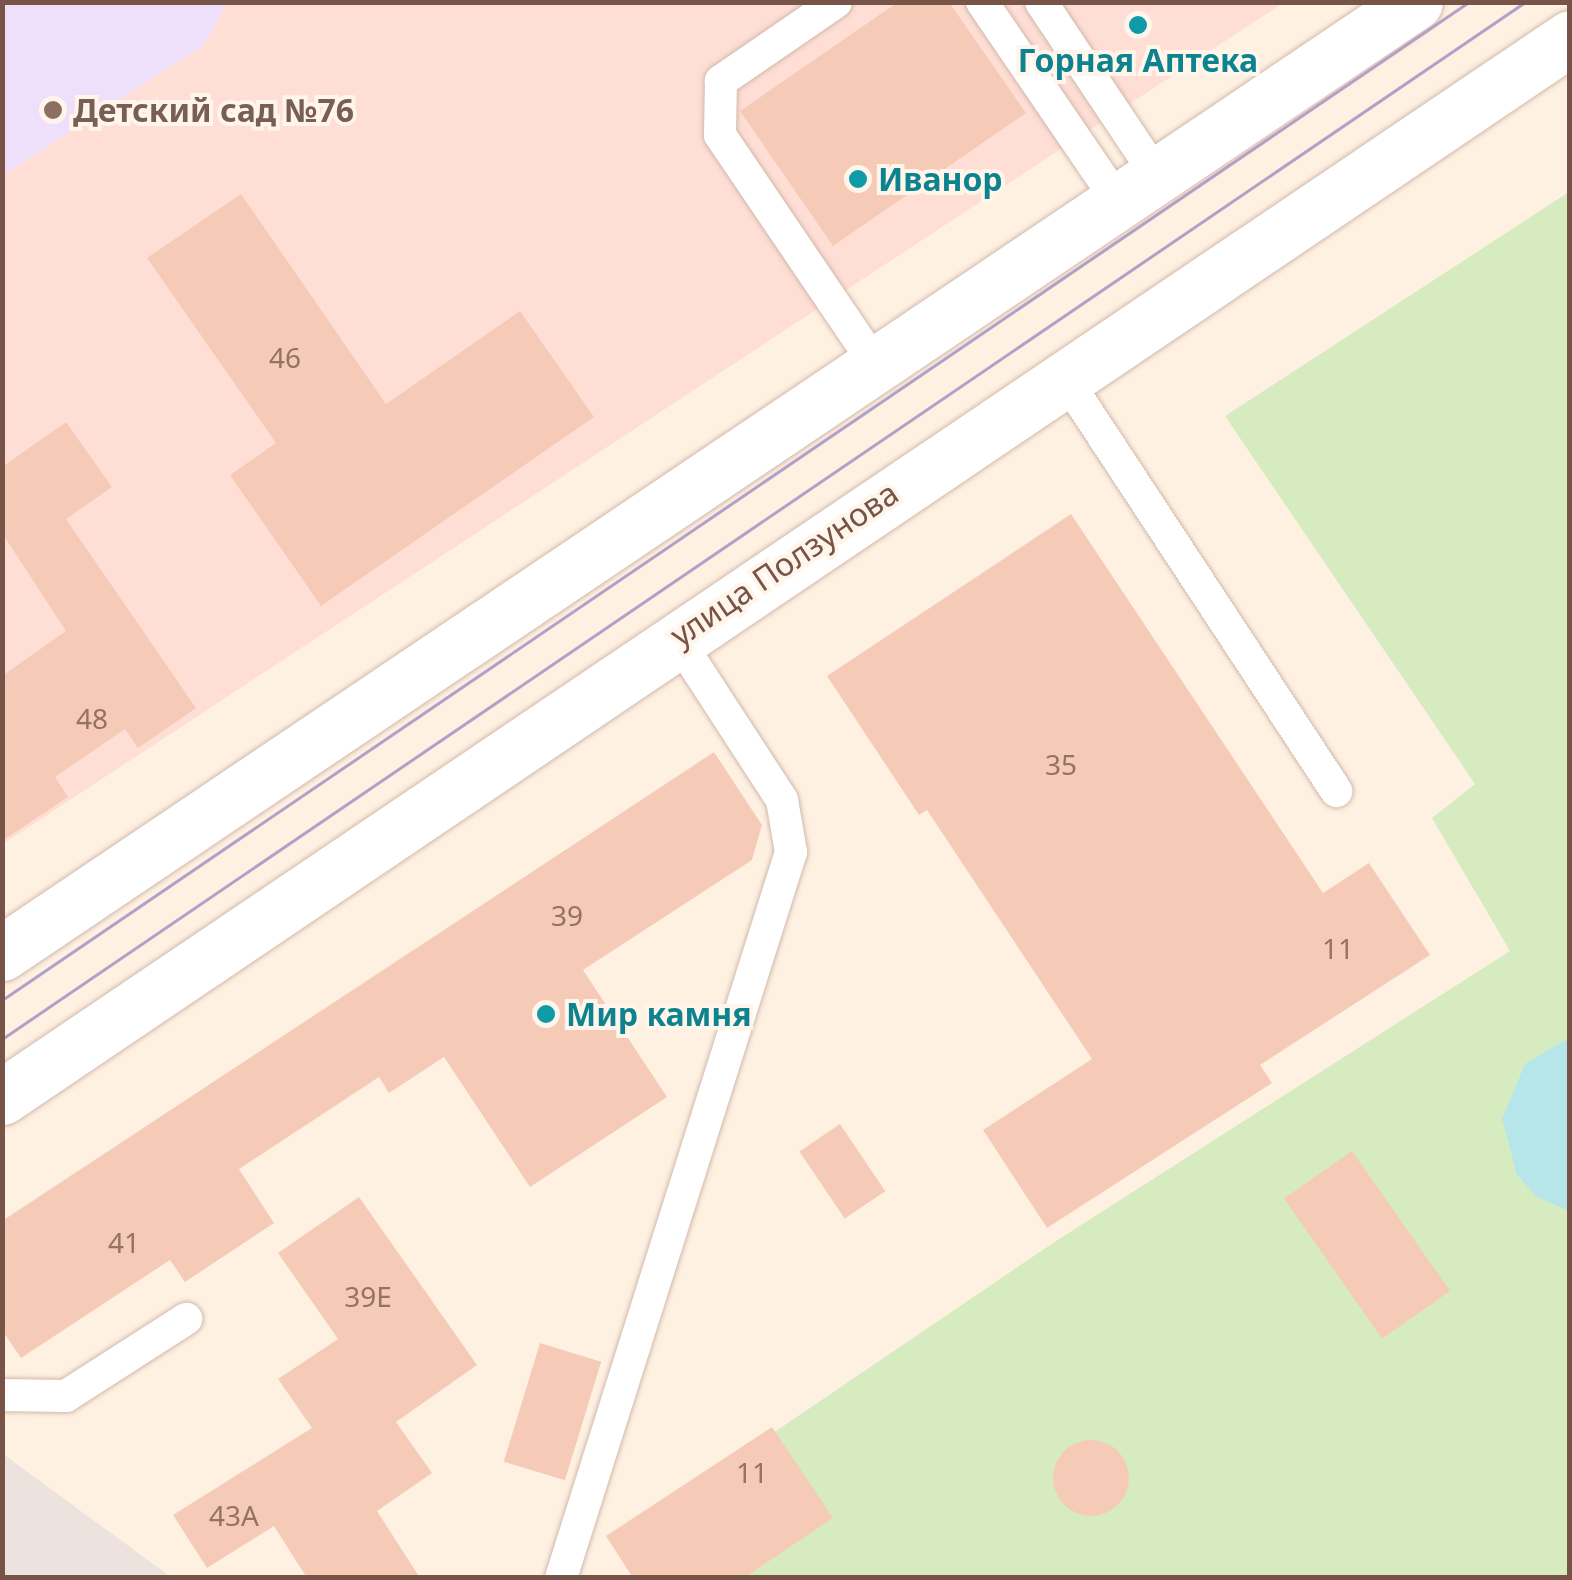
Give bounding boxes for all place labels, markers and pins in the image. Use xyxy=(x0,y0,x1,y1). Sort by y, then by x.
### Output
marker: Горная Аптека xyxy=(1127,14,1149,36)
place label: Горная Аптека xyxy=(1018,41,1258,79)
place label: Детский сад №76 xyxy=(73,91,354,129)
marker: Детский сад №76 xyxy=(42,99,64,121)
place label: Иванор xyxy=(878,160,1003,198)
marker: Иванор xyxy=(847,168,869,190)
place label: Мир камня xyxy=(566,995,752,1033)
marker: Мир камня xyxy=(535,1003,557,1025)

